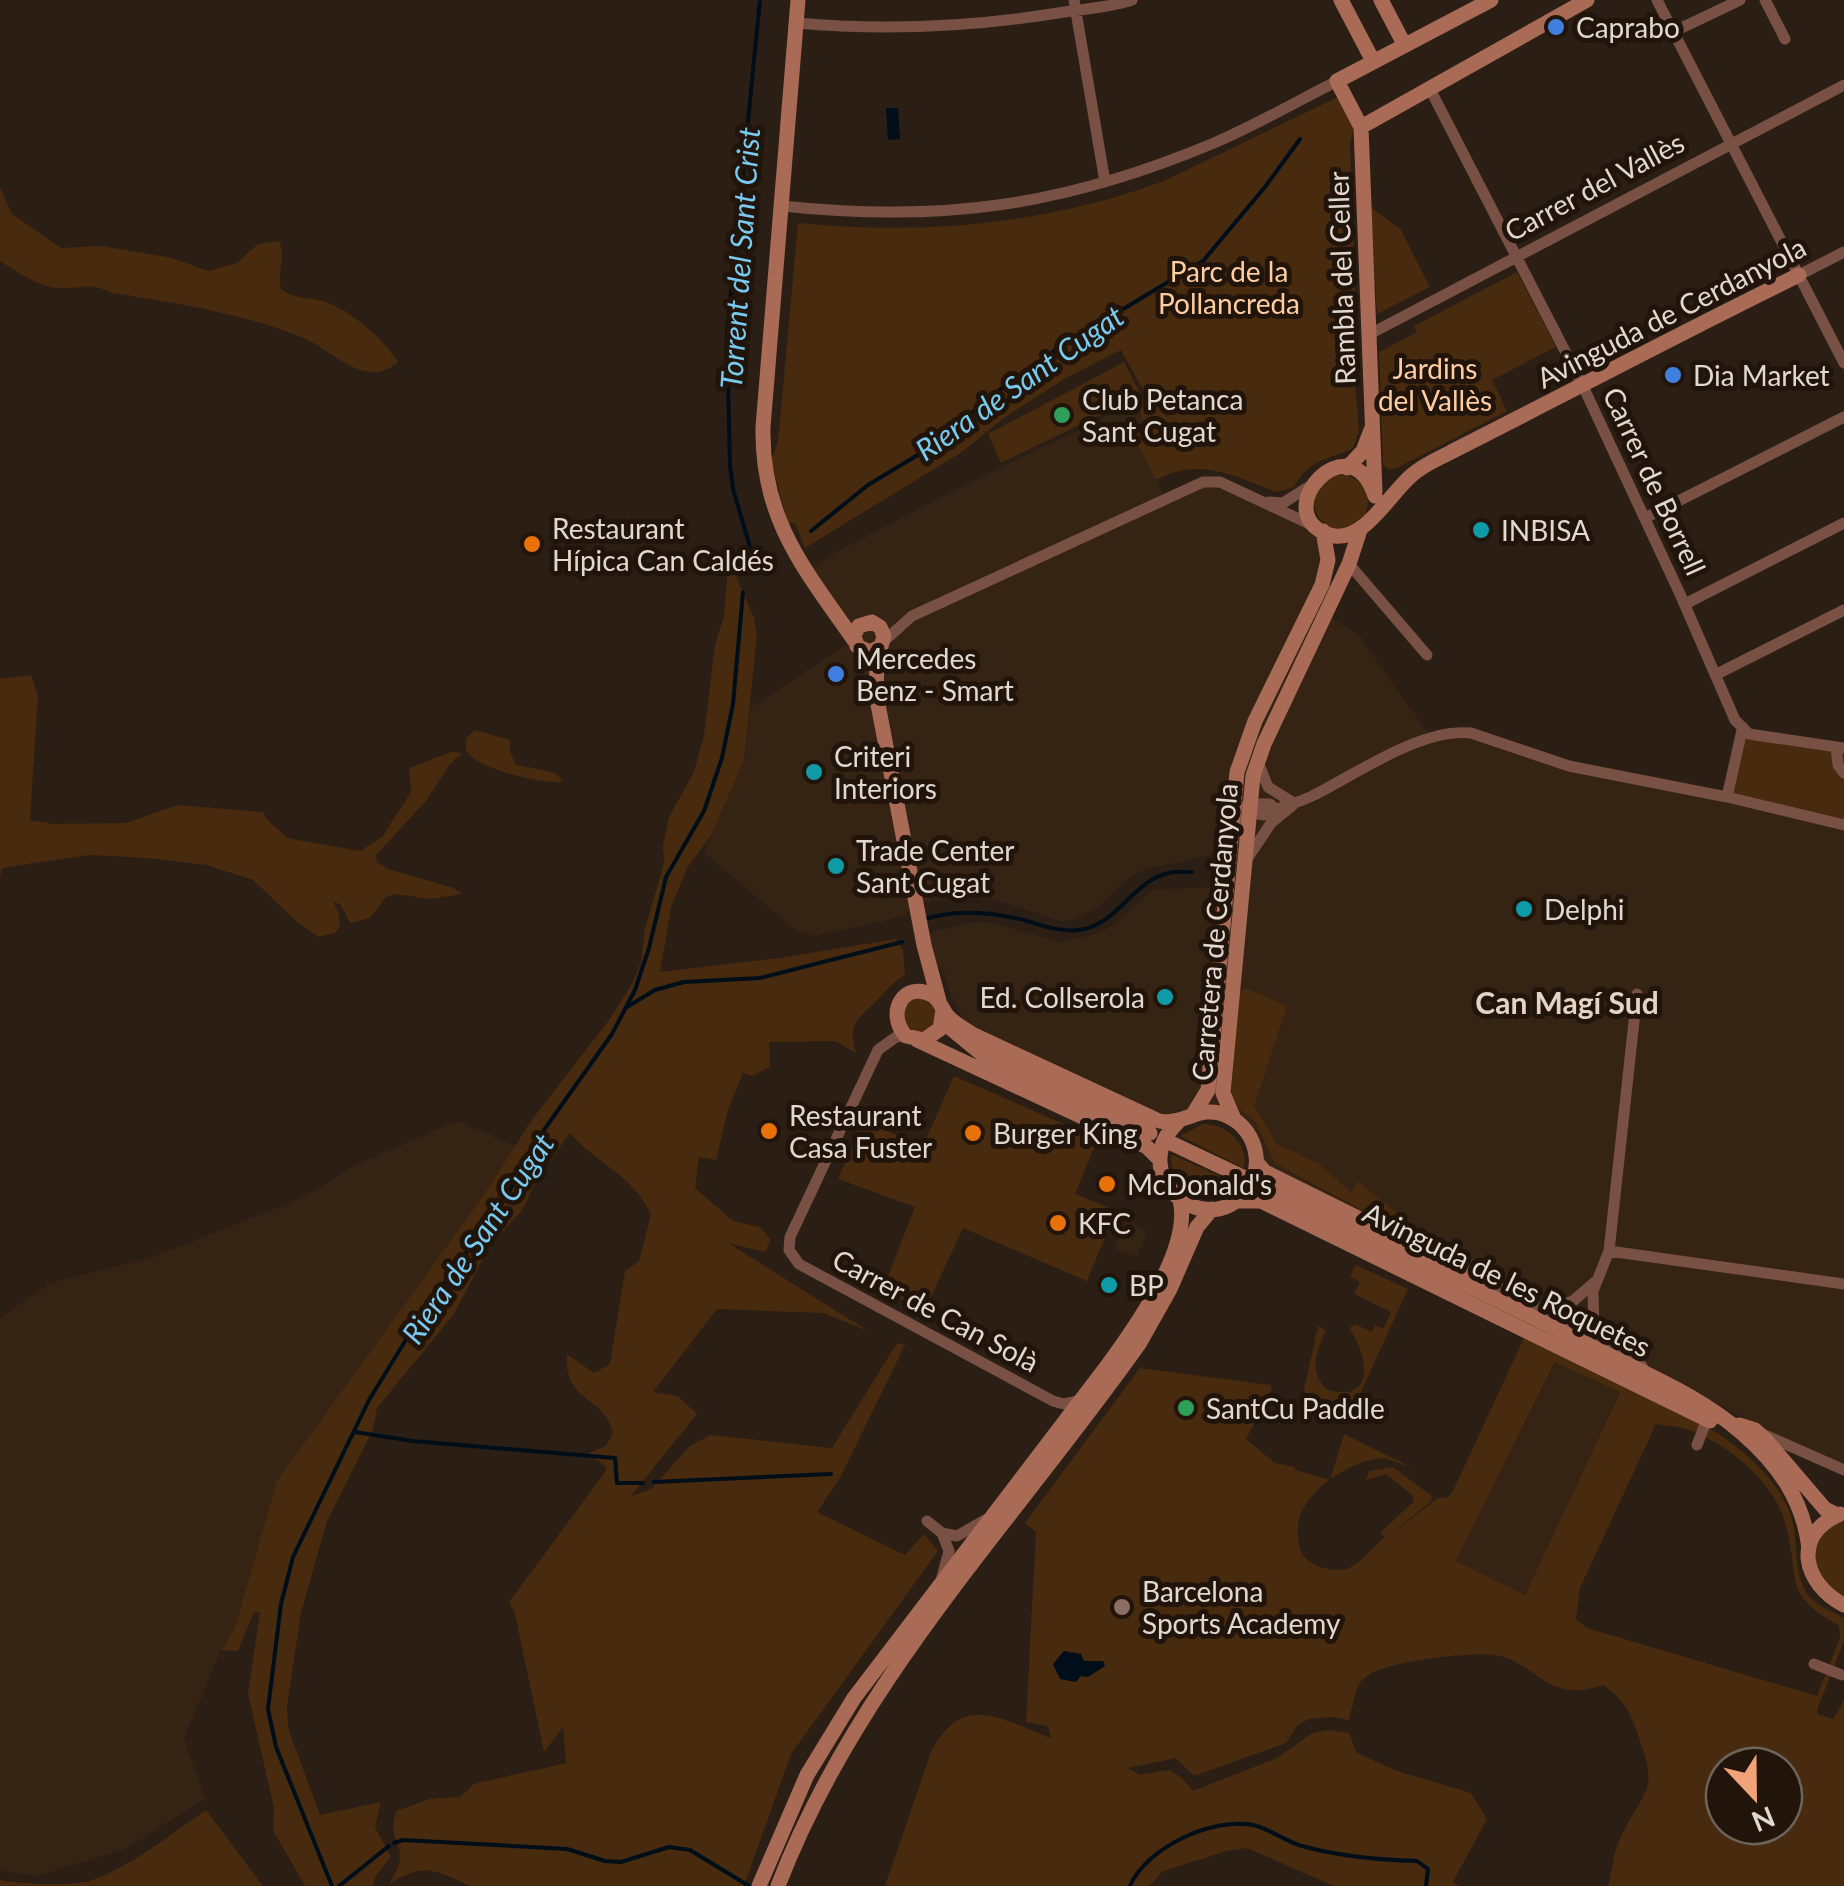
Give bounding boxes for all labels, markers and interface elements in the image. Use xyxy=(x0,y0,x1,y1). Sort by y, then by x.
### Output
place label: Caprabo xyxy=(1576,10,1680,44)
marker: Caprabo xyxy=(1545,16,1567,38)
street label: Carrer del Vallès xyxy=(1499,124,1689,248)
water label: Torrent del Sant Crist xyxy=(712,125,766,390)
street label: Rambla del Celler xyxy=(1320,171,1362,385)
street label: Avinguda de Cerdanyola xyxy=(1531,229,1811,395)
park label: Parc de la Pollancreda xyxy=(1158,254,1300,320)
water label: Riera de Sant Cugat xyxy=(908,297,1130,467)
park label: Jardins del Vallès xyxy=(1378,351,1492,417)
place label: Dia Market xyxy=(1693,358,1830,392)
marker: Dia Market xyxy=(1662,364,1684,386)
place label: Club Petanca Sant Cugat xyxy=(1082,382,1243,448)
street label: Carrer de Borrell xyxy=(1597,382,1713,580)
marker: Club Petanca Sant Cugat xyxy=(1051,404,1073,426)
place label: Restaurant Hípica Can Caldés xyxy=(552,511,774,577)
place label: INBISA xyxy=(1501,513,1590,547)
marker: INBISA xyxy=(1470,519,1492,541)
marker: Restaurant Hípica Can Caldés xyxy=(521,533,543,555)
place label: Mercedes Benz - Smart xyxy=(856,641,1014,707)
marker: Mercedes Benz - Smart xyxy=(825,663,847,685)
place label: Criteri Interiors xyxy=(834,739,937,805)
marker: Criteri Interiors xyxy=(803,761,825,783)
street label: Carretera de Cerdanyola xyxy=(1184,782,1244,1082)
place label: Trade Center Sant Cugat xyxy=(856,833,1015,899)
marker: Trade Center Sant Cugat xyxy=(825,855,847,877)
place label: Delphi xyxy=(1544,892,1625,926)
marker: Delphi xyxy=(1513,898,1535,920)
place label: Ed. Collserola xyxy=(980,980,1145,1014)
district label: Can Magí Sud xyxy=(1475,984,1659,1020)
marker: Ed. Collserola xyxy=(1154,986,1176,1008)
place label: Restaurant Casa Fuster xyxy=(789,1098,932,1164)
place label: Burger King xyxy=(993,1116,1138,1150)
marker: Restaurant Casa Fuster xyxy=(758,1120,780,1142)
marker: Burger King xyxy=(962,1122,984,1144)
water label: Riera de Sant Cugat xyxy=(393,1126,561,1350)
place label: McDonald's xyxy=(1127,1167,1272,1201)
marker: McDonald's xyxy=(1096,1173,1118,1195)
street label: Avinguda de les Roquetes xyxy=(1358,1195,1656,1363)
place label: KFC xyxy=(1078,1206,1131,1240)
marker: KFC xyxy=(1047,1212,1069,1234)
street label: Carrer de Can Solà xyxy=(827,1241,1045,1379)
place label: BP xyxy=(1129,1268,1164,1302)
marker: BP xyxy=(1098,1274,1120,1296)
place label: SantCu Paddle xyxy=(1206,1391,1385,1425)
marker: SantCu Paddle xyxy=(1175,1397,1197,1419)
place label: Barcelona Sports Academy xyxy=(1142,1574,1341,1640)
marker: Barcelona Sports Academy xyxy=(1111,1596,1133,1618)
north arrow xyxy=(1704,1746,1804,1846)
text: N xyxy=(1747,1800,1780,1840)

